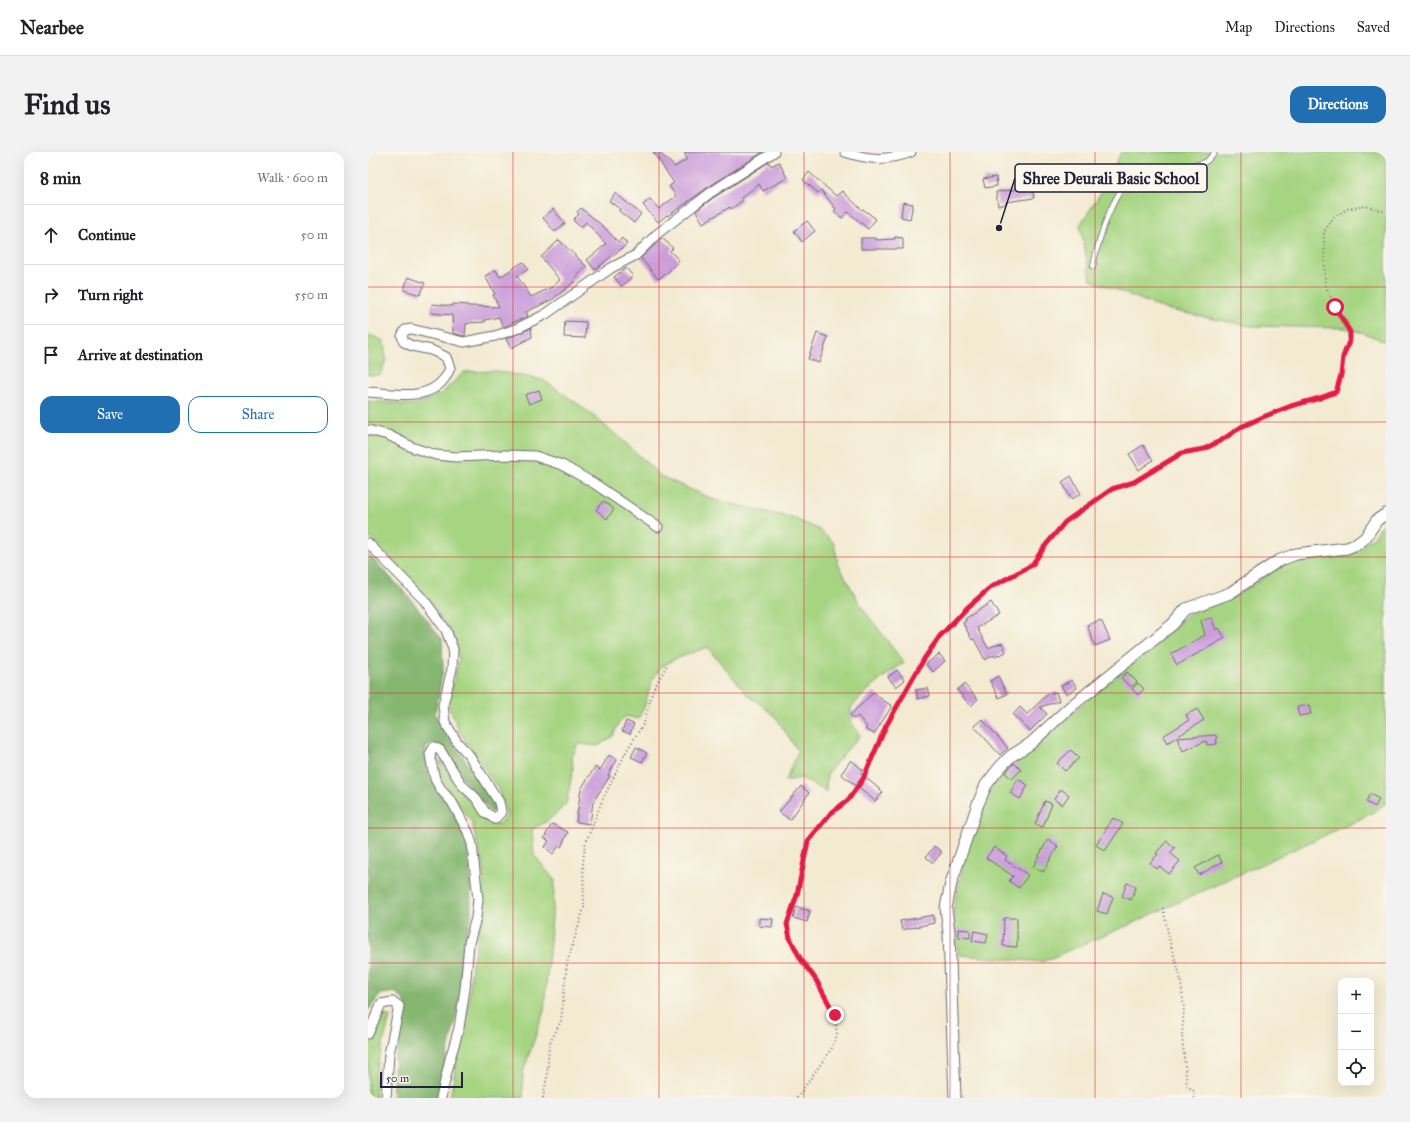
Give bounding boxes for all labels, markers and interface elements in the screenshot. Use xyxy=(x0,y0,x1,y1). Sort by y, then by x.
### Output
text: Nearbee xyxy=(20,16,84,39)
text: Map xyxy=(1225,19,1252,36)
text: Directions xyxy=(1274,19,1335,36)
text: Saved xyxy=(1357,19,1390,36)
button: Directions xyxy=(1290,86,1386,123)
text: Find us xyxy=(24,87,110,122)
callout: Shree Deurali Basic School xyxy=(1015,164,1207,192)
text: 8 min xyxy=(40,168,81,189)
text: Shree Deurali Basic School xyxy=(1023,169,1200,188)
text: Walk · 600 m xyxy=(257,170,328,186)
icon: ahead xyxy=(40,224,62,246)
text: Continue xyxy=(78,226,136,244)
text: 50 m xyxy=(301,227,328,243)
icon: right xyxy=(40,284,62,306)
text: Turn right xyxy=(78,286,143,304)
text: 550 m xyxy=(295,287,328,303)
route start xyxy=(1326,298,1344,316)
icon: arrive xyxy=(40,344,62,366)
text: Arrive at destination xyxy=(78,346,203,364)
button: Save xyxy=(40,396,180,433)
button: Share xyxy=(188,396,328,433)
map controls xyxy=(1338,978,1374,1086)
button: + xyxy=(1338,978,1374,1014)
route end xyxy=(826,1006,844,1024)
button: − xyxy=(1338,1014,1374,1050)
button: locate xyxy=(1338,1050,1374,1086)
scale bar xyxy=(380,1070,463,1089)
text: 50 m xyxy=(386,1072,409,1085)

